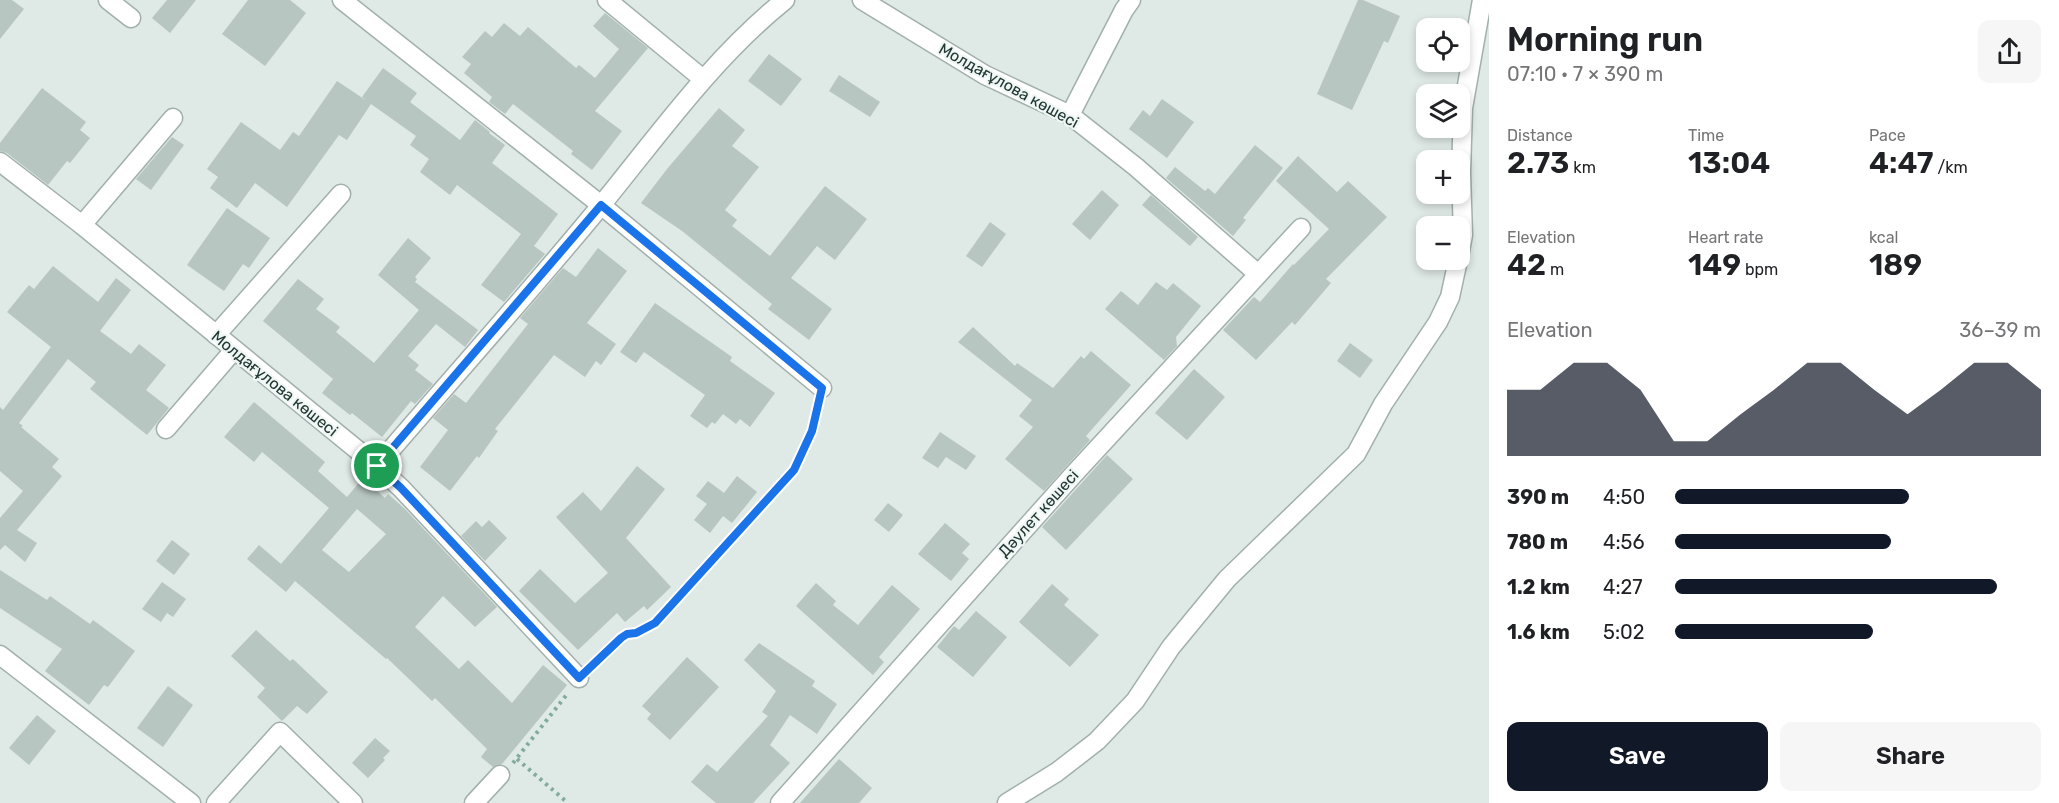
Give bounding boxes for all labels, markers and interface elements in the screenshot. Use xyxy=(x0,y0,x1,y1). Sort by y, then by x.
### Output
map controls xyxy=(1416,18,1470,270)
button: locate xyxy=(1416,18,1470,72)
text: Morning run xyxy=(1507,20,1703,59)
button: share xyxy=(1978,20,2041,83)
street label: Молдағұлова көшесі xyxy=(935,39,1082,132)
text: 07:10 · 7 × 390 m xyxy=(1507,62,1663,86)
button: layers xyxy=(1416,84,1470,138)
text: Distance xyxy=(1507,126,1573,145)
text: Time xyxy=(1688,126,1724,145)
text: Pace xyxy=(1869,126,1906,145)
text: 2.73 xyxy=(1507,145,1569,181)
text: 13:04 xyxy=(1688,145,1770,181)
text: 4:47 xyxy=(1869,145,1934,181)
button: + xyxy=(1416,150,1470,204)
text: km xyxy=(1569,158,1596,177)
text: /km xyxy=(1934,158,1968,177)
button: − xyxy=(1416,216,1470,270)
text: Elevation xyxy=(1507,228,1576,247)
text: Heart rate xyxy=(1688,228,1763,247)
text: kcal xyxy=(1869,228,1898,247)
text: 42 xyxy=(1507,247,1546,283)
text: 149 xyxy=(1688,247,1741,283)
text: 189 xyxy=(1869,247,1922,283)
text: m xyxy=(1546,260,1564,279)
text: bpm xyxy=(1741,260,1778,279)
text: Elevation xyxy=(1507,318,1593,342)
text: 36–39 m xyxy=(1959,318,2041,342)
street label: Молдағұлова көшесі xyxy=(208,327,342,440)
pin xyxy=(351,440,402,491)
icon: arrive xyxy=(360,449,393,482)
street label: Дәулет көшесі xyxy=(994,466,1083,561)
text: 390 m xyxy=(1507,485,1569,509)
text: 4:50 xyxy=(1603,485,1645,509)
text: 780 m xyxy=(1507,530,1568,554)
text: 4:56 xyxy=(1603,530,1644,554)
text: 1.2 km xyxy=(1507,575,1570,599)
text: 4:27 xyxy=(1603,575,1643,599)
text: 1.6 km xyxy=(1507,620,1570,644)
text: 5:02 xyxy=(1603,620,1644,644)
button: Save xyxy=(1507,722,1768,791)
button: Share xyxy=(1780,722,2041,791)

